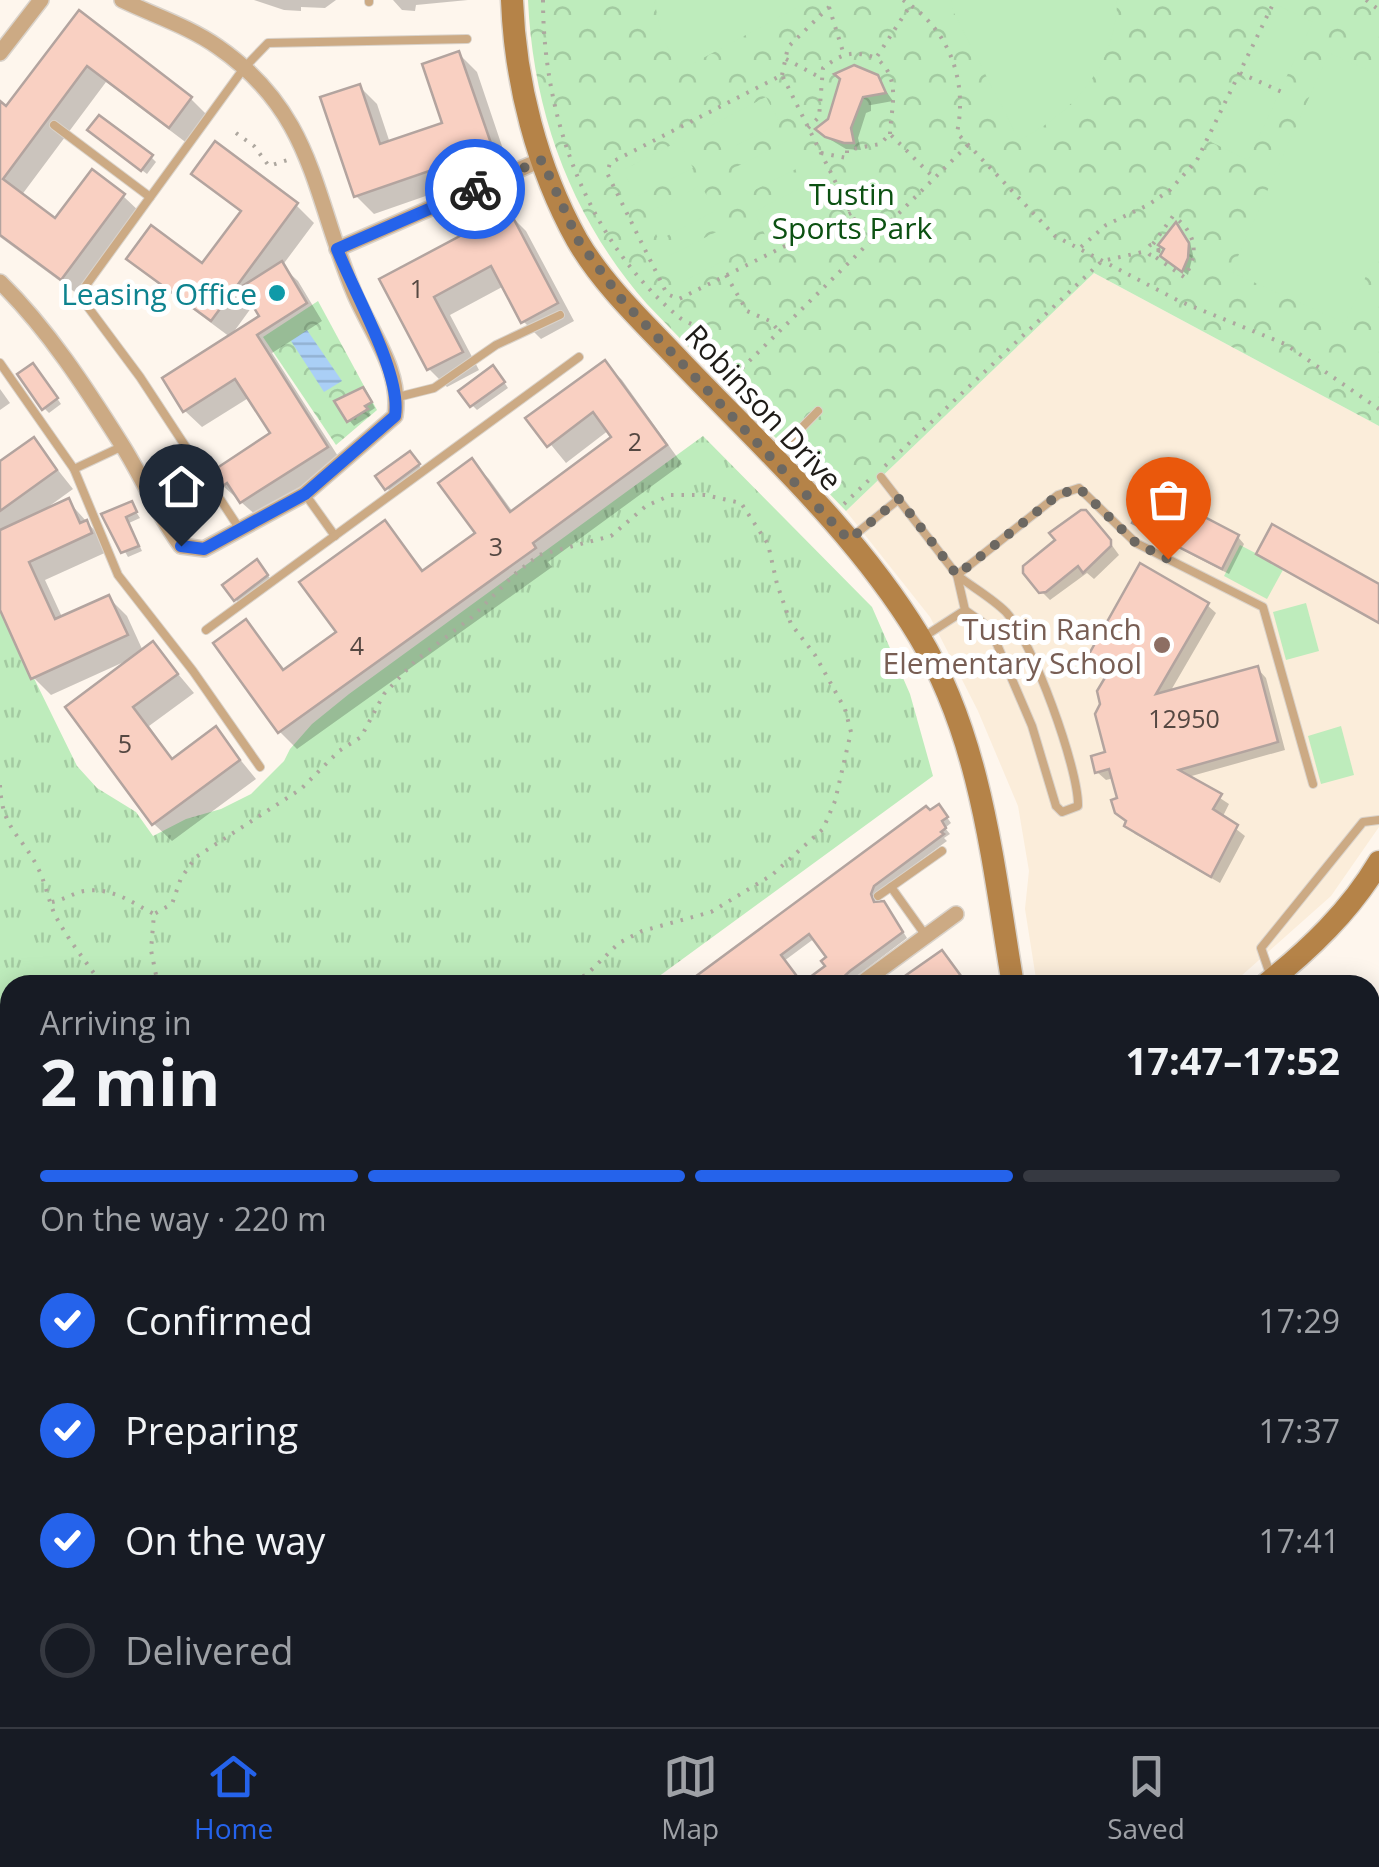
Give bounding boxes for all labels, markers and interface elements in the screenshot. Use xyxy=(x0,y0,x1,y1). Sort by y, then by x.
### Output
courier xyxy=(425,139,525,239)
icon: bike xyxy=(448,162,503,217)
park label: Tustin Sports Park xyxy=(772,173,933,248)
house number: 1 xyxy=(410,271,424,305)
place label: Leasing Office xyxy=(61,273,257,314)
marker: Leasing Office xyxy=(266,282,288,304)
street label: Robinson Drive xyxy=(676,315,852,499)
house number: 2 xyxy=(628,424,642,458)
pin xyxy=(139,444,224,547)
pin xyxy=(1126,457,1211,560)
icon: home xyxy=(154,459,209,514)
icon: bag xyxy=(1141,472,1196,527)
house number: 3 xyxy=(489,529,503,563)
place label: Tustin Ranch Elementary School xyxy=(883,608,1142,683)
house number: 4 xyxy=(350,628,364,662)
marker: Tustin Ranch Elementary School xyxy=(1151,634,1173,656)
house number: 12950 xyxy=(1148,701,1220,735)
house number: 5 xyxy=(118,726,132,760)
text: Arriving in xyxy=(40,1001,192,1044)
text: 17:47–17:52 xyxy=(1126,1034,1340,1086)
text: 2 min xyxy=(40,1037,220,1125)
text: On the way · 220 m xyxy=(40,1197,327,1240)
icon: check xyxy=(40,1293,95,1348)
text: Confirmed xyxy=(125,1294,313,1346)
text: 17:29 xyxy=(1258,1299,1340,1342)
icon: check xyxy=(40,1403,95,1458)
text: Preparing xyxy=(125,1404,298,1456)
text: 17:37 xyxy=(1258,1409,1340,1452)
icon: check xyxy=(40,1513,95,1568)
text: On the way xyxy=(125,1514,325,1566)
text: 17:41 xyxy=(1258,1519,1340,1562)
text: Delivered xyxy=(125,1624,294,1676)
tab: Home xyxy=(194,1749,273,1847)
tab: Map xyxy=(661,1749,719,1847)
tab: Saved xyxy=(1107,1749,1185,1847)

